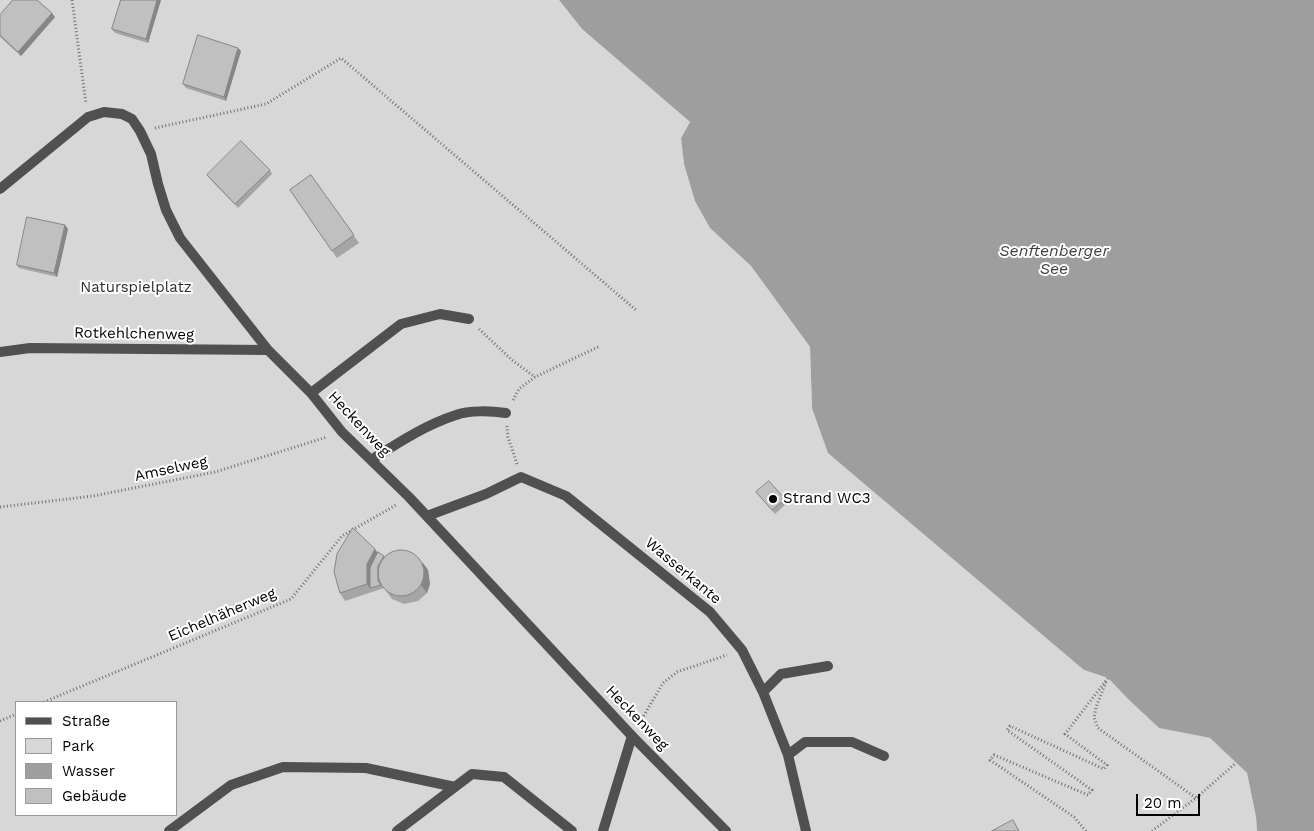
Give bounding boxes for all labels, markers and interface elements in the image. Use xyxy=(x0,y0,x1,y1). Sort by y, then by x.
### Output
water label: Senftenberger See xyxy=(999,241,1109,279)
park label: Naturspielplatz xyxy=(80,279,192,297)
street label: Rotkehlchenweg xyxy=(74,324,194,344)
street label: Heckenweg xyxy=(324,388,394,460)
street label: Amselweg xyxy=(133,453,209,485)
place label: Strand WC3 xyxy=(783,490,870,508)
marker: Strand WC3 xyxy=(767,493,779,505)
street label: Wasserkante xyxy=(641,534,725,608)
street label: Eichelhäherweg xyxy=(165,584,279,646)
street label: Heckenweg xyxy=(602,682,672,754)
legend xyxy=(15,701,178,816)
text: Straße xyxy=(62,712,110,730)
text: Park xyxy=(62,737,94,755)
text: Wasser xyxy=(62,762,115,780)
scale bar xyxy=(1139,784,1203,816)
text: Gebäude xyxy=(62,787,127,805)
text: 20 m xyxy=(1144,794,1182,812)

